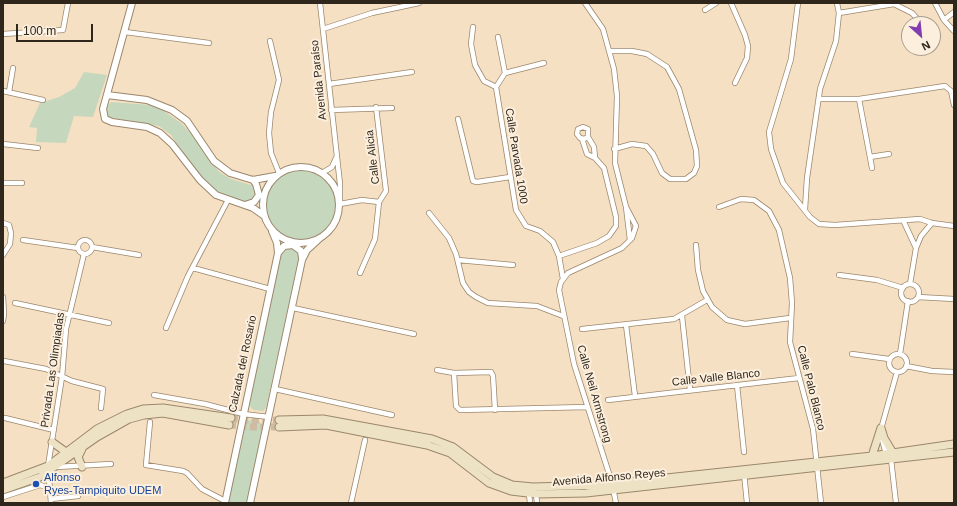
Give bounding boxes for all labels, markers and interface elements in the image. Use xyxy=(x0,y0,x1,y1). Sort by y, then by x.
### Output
scale bar xyxy=(18,16,95,42)
north arrow xyxy=(901,16,941,56)
text: 100 m xyxy=(23,24,56,38)
street label: Avenida Paraíso xyxy=(308,39,330,121)
text: N xyxy=(920,39,932,53)
street label: Calle Parvada 1000 xyxy=(502,107,530,205)
street label: Calle Alicia xyxy=(363,129,383,185)
street label: Privada Las Olimpiadas xyxy=(38,312,68,428)
street label: Calzada del Rosario xyxy=(226,314,260,414)
street label: Calle Neil Armstrong xyxy=(574,344,614,444)
street label: Calle Palo Blanco xyxy=(794,344,828,432)
street label: Calle Valle Blanco xyxy=(671,367,761,389)
street label: Avenida Alfonso Reyes xyxy=(552,466,666,490)
place label: Alfonso Ryes-Tampiquito UDEM xyxy=(44,471,161,497)
marker: Alfonso Ryes-Tampiquito UDEM xyxy=(31,479,41,489)

